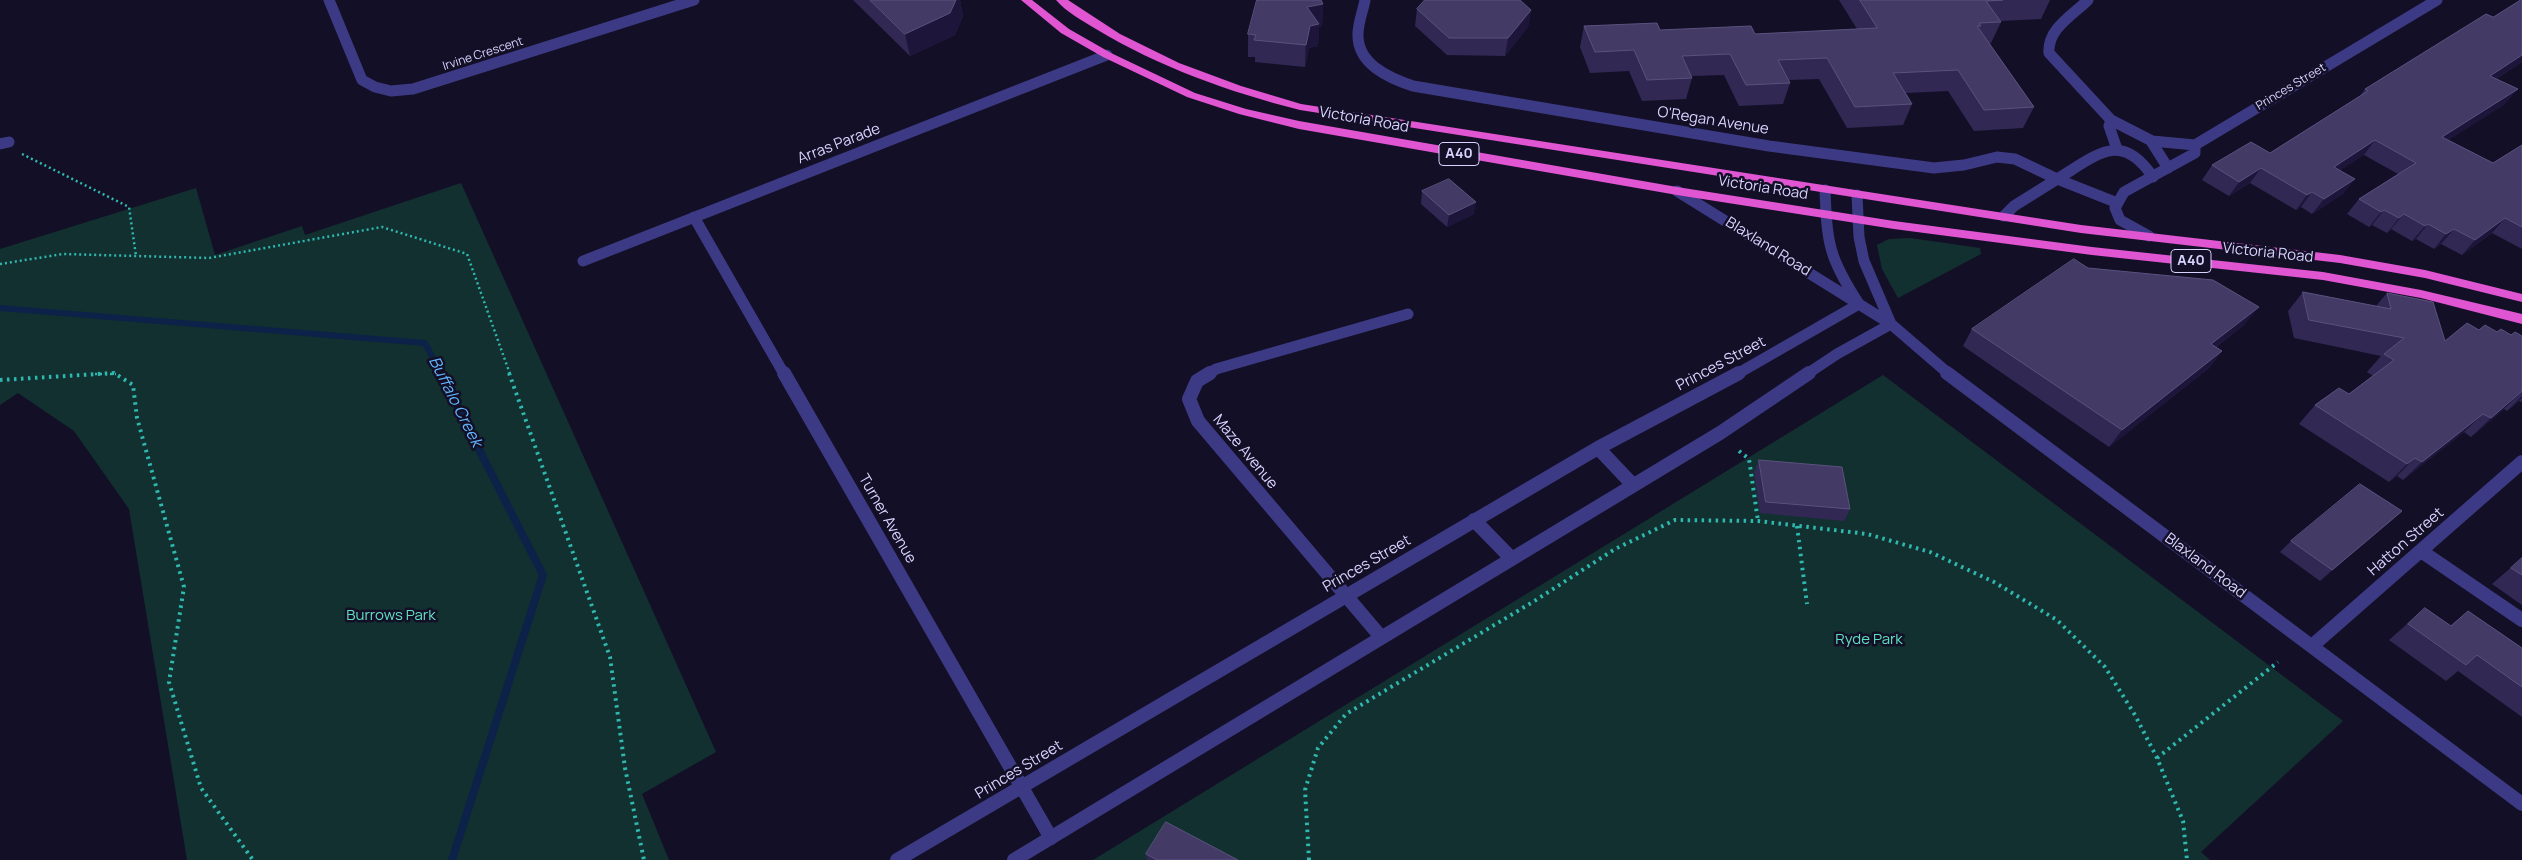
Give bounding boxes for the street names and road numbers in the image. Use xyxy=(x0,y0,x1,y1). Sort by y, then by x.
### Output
street label: Irvine Crescent xyxy=(441,34,525,74)
street label: Princes Street xyxy=(2253,61,2329,113)
street label: Victoria Road xyxy=(1318,103,1410,137)
street label: O'Regan Avenue xyxy=(1656,103,1770,139)
street label: Arras Parade xyxy=(795,120,883,168)
road number: A40 xyxy=(1439,142,1479,166)
street label: Victoria Road xyxy=(1717,172,1809,204)
street label: Blaxland Road xyxy=(1722,214,1814,280)
street label: Victoria Road xyxy=(2222,239,2314,267)
road number: A40 xyxy=(2171,250,2211,272)
street label: Princes Street xyxy=(1673,333,1769,395)
street label: Maze Avenue xyxy=(1209,411,1281,493)
street label: Turner Avenue xyxy=(854,471,920,567)
street label: Hatton Street xyxy=(2364,504,2448,580)
street label: Blaxland Road xyxy=(2161,530,2249,602)
street label: Princes Street xyxy=(1320,532,1414,596)
street label: Princes Street xyxy=(972,737,1066,803)

